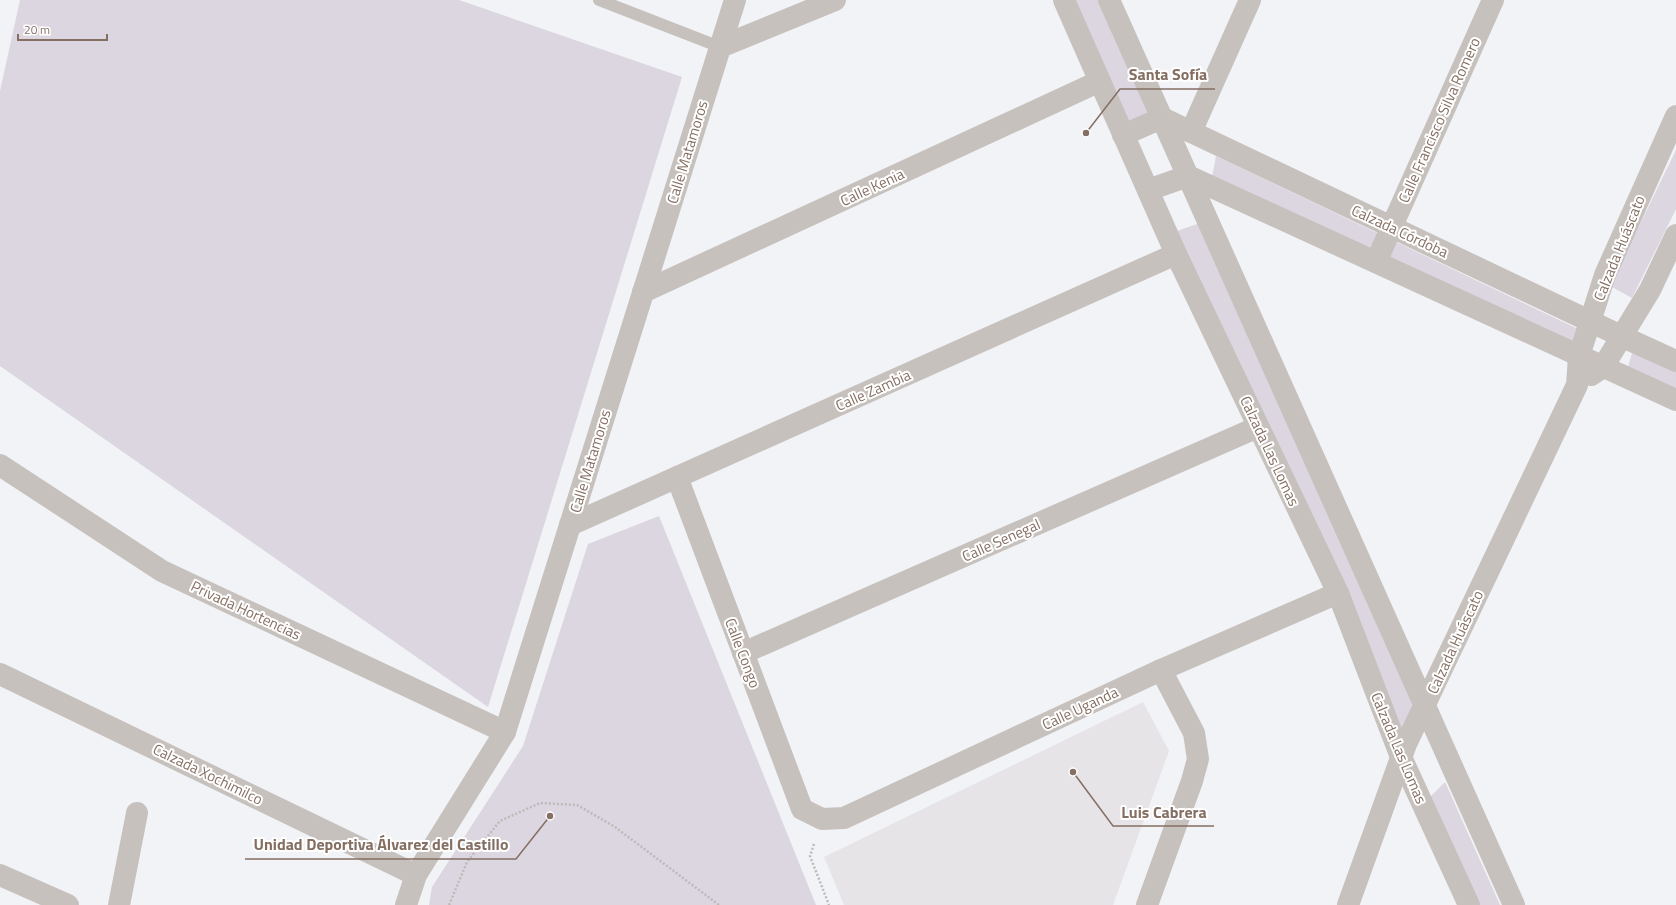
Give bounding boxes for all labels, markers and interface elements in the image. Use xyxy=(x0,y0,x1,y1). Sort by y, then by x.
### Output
scale bar xyxy=(18,16,107,42)
text: 20 m xyxy=(24,20,50,39)
street label: Calle Francisco Silva Romero xyxy=(1392,33,1486,207)
callout: Santa Sofía xyxy=(1120,61,1215,89)
text: Santa Sofía xyxy=(1129,62,1207,86)
street label: Calle Matamoros xyxy=(660,98,714,206)
street label: Calle Kenia xyxy=(836,162,908,212)
street label: Calzada Huáscato xyxy=(1587,192,1651,304)
street label: Calzada Córdoba xyxy=(1348,199,1453,264)
street label: Calle Zambia xyxy=(832,363,915,417)
street label: Calzada Las Lomas xyxy=(1234,392,1306,510)
street label: Calle Matamoros xyxy=(563,407,617,515)
street label: Calle Senegal xyxy=(958,513,1044,567)
street label: Privada Hortencias xyxy=(187,574,305,646)
street label: Calzada Huáscato xyxy=(1421,586,1489,698)
street label: Calle Congo xyxy=(719,615,767,691)
street label: Calle Uganda xyxy=(1038,680,1122,736)
street label: Calzada Las Lomas xyxy=(1365,689,1433,807)
street label: Calzada Xochimilco xyxy=(149,737,267,811)
callout: Luis Cabrera xyxy=(1113,798,1214,826)
text: Luis Cabrera xyxy=(1121,800,1207,824)
callout: Unidad Deportiva Álvarez del Castillo xyxy=(245,831,516,859)
text: Unidad Deportiva Álvarez del Castillo xyxy=(254,832,508,856)

